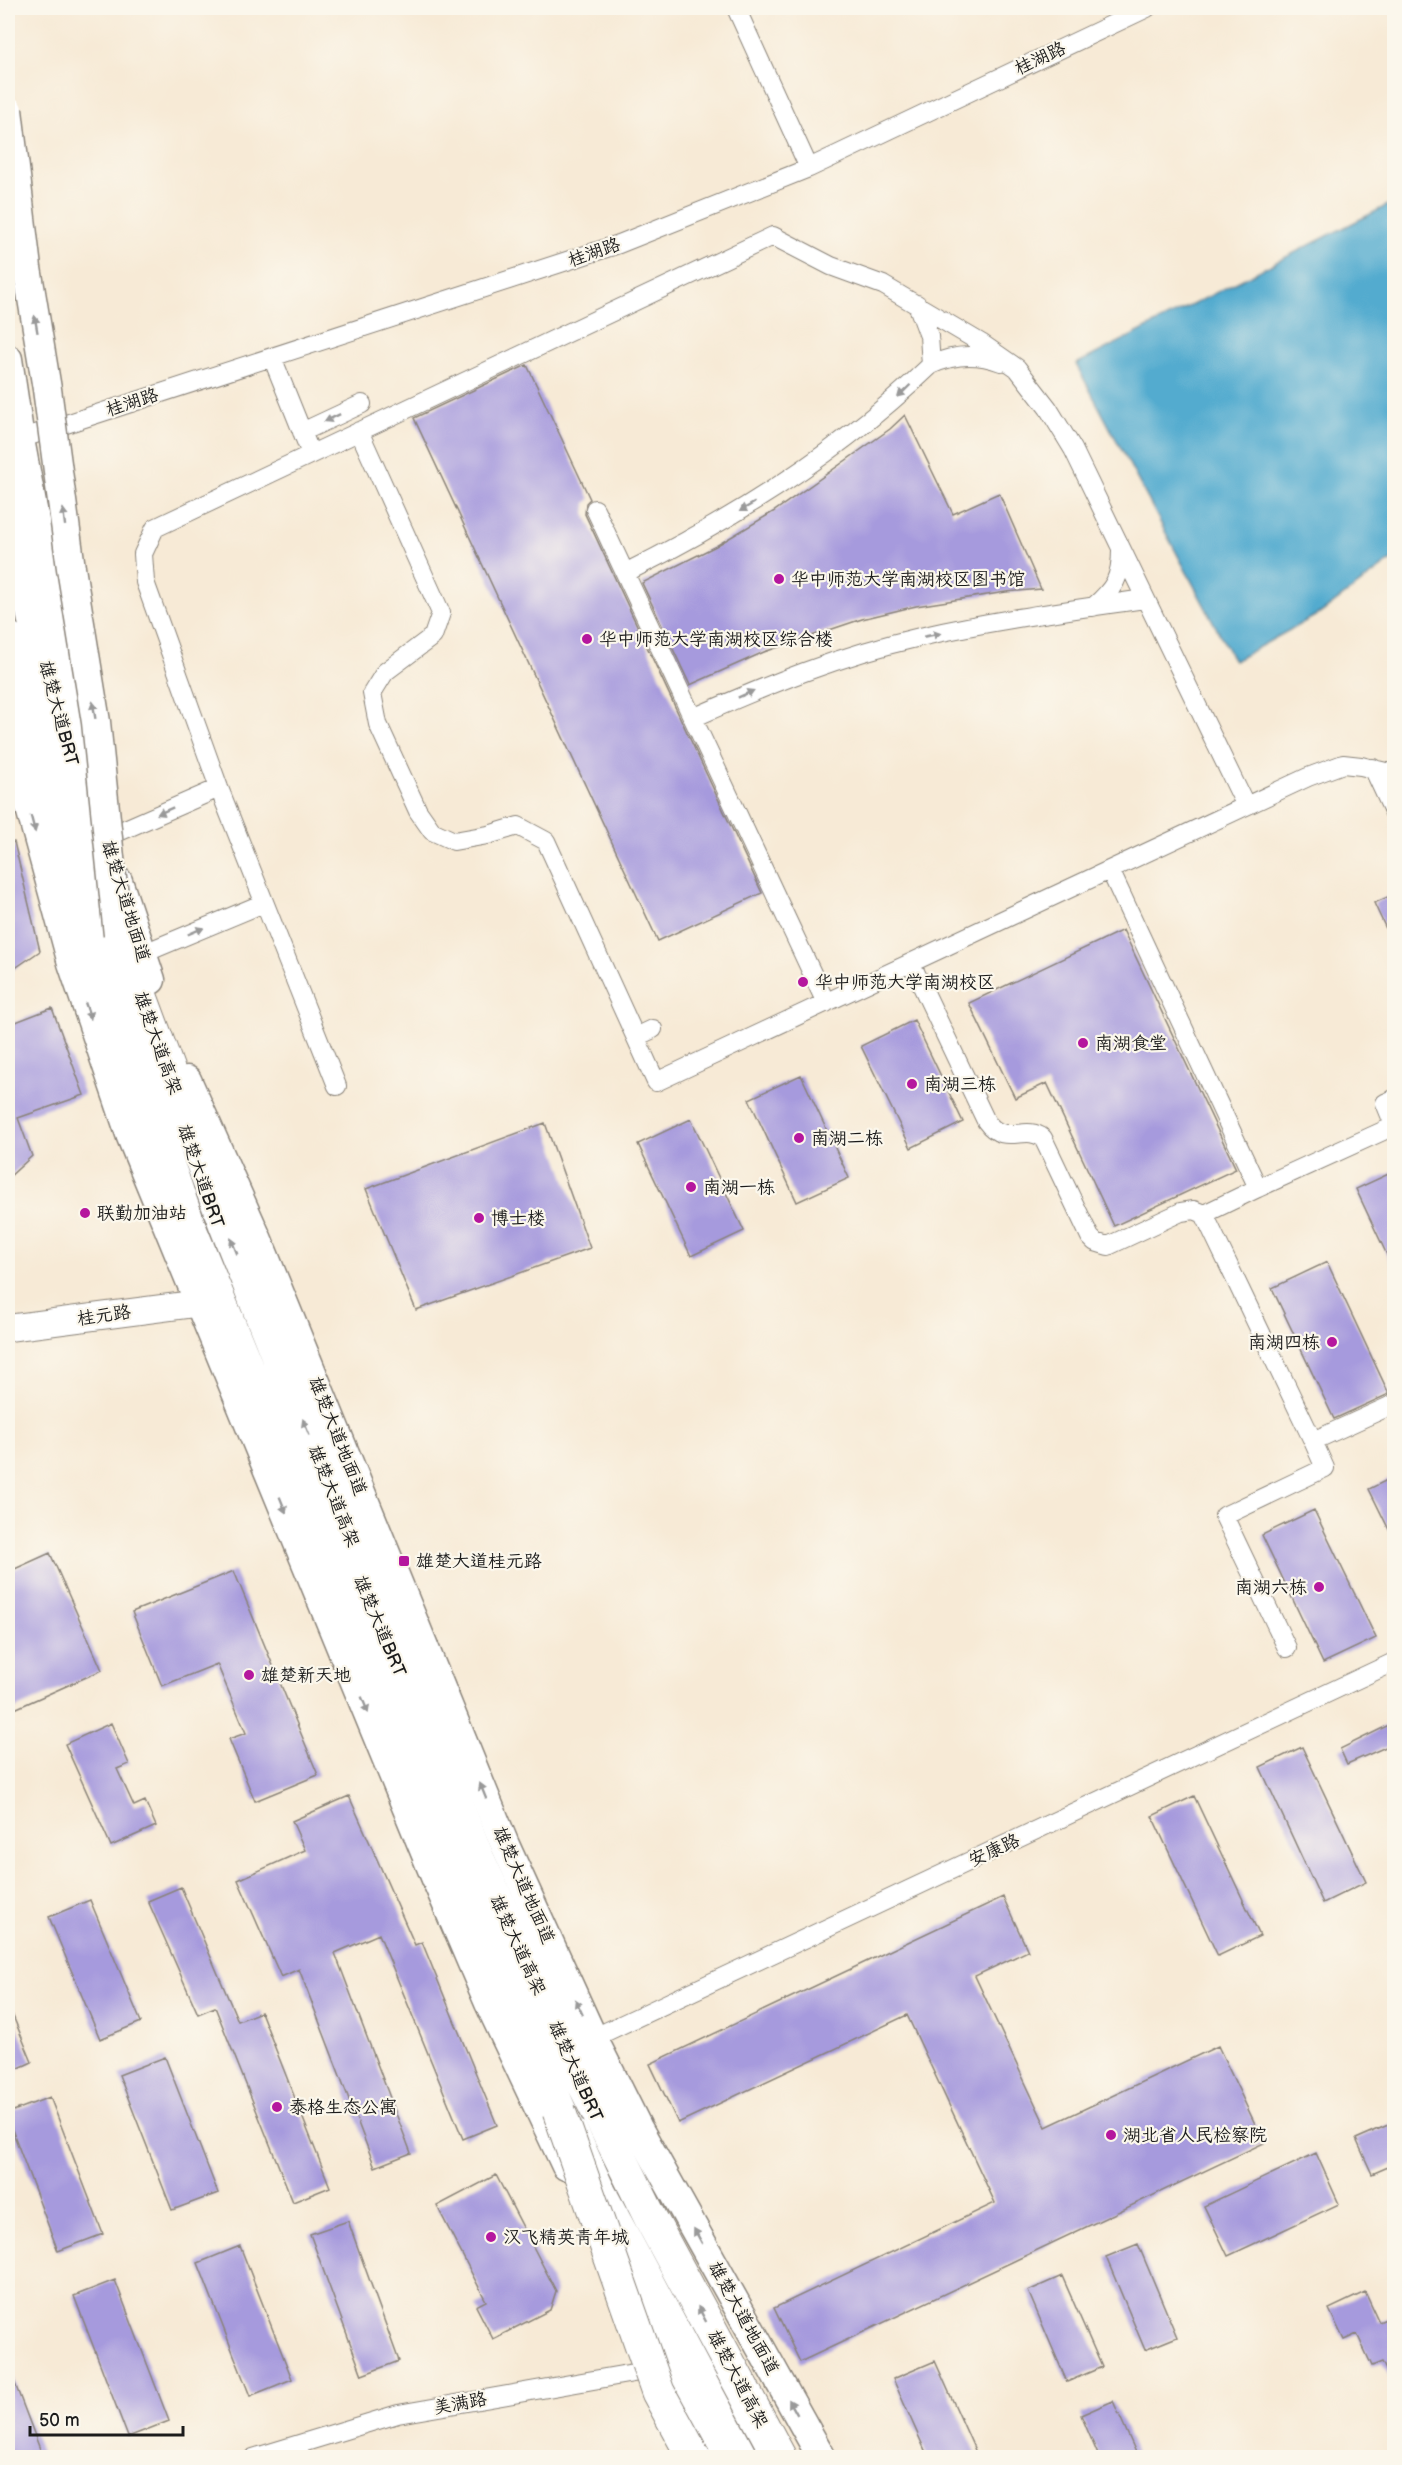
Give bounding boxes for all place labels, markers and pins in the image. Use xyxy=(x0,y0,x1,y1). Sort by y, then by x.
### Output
place label: 华中师范大学南湖校区图书馆 xyxy=(791,569,1025,590)
marker: 华中师范大学南湖校区图书馆 xyxy=(772,572,786,586)
place label: 华中师范大学南湖校区综合楼 xyxy=(599,629,833,650)
marker: 华中师范大学南湖校区综合楼 xyxy=(580,632,594,646)
place label: 华中师范大学南湖校区 xyxy=(815,972,995,993)
marker: 华中师范大学南湖校区 xyxy=(796,975,810,989)
place label: 南湖食堂 xyxy=(1095,1033,1167,1054)
marker: 南湖食堂 xyxy=(1076,1036,1090,1050)
place label: 南湖三栋 xyxy=(924,1074,996,1095)
marker: 南湖三栋 xyxy=(905,1077,919,1091)
place label: 南湖二栋 xyxy=(811,1128,883,1149)
marker: 南湖二栋 xyxy=(792,1131,806,1145)
place label: 南湖一栋 xyxy=(703,1177,775,1198)
marker: 南湖一栋 xyxy=(684,1180,698,1194)
place label: 联勤加油站 xyxy=(97,1203,187,1224)
marker: 联勤加油站 xyxy=(78,1206,92,1220)
place label: 博士楼 xyxy=(491,1208,545,1229)
marker: 博士楼 xyxy=(472,1211,486,1225)
place label: 南湖四栋 xyxy=(1248,1332,1320,1353)
marker: 南湖四栋 xyxy=(1325,1335,1339,1349)
place label: 雄楚大道桂元路 xyxy=(416,1551,542,1572)
marker: 雄楚大道桂元路 xyxy=(397,1554,411,1568)
place label: 南湖六栋 xyxy=(1235,1577,1307,1598)
marker: 南湖六栋 xyxy=(1312,1580,1326,1594)
place label: 雄楚新天地 xyxy=(261,1665,351,1686)
marker: 雄楚新天地 xyxy=(242,1668,256,1682)
place label: 泰格生态公寓 xyxy=(289,2097,397,2118)
marker: 泰格生态公寓 xyxy=(270,2100,284,2114)
place label: 湖北省人民检察院 xyxy=(1123,2125,1267,2146)
marker: 湖北省人民检察院 xyxy=(1104,2128,1118,2142)
place label: 汉飞精英青年城 xyxy=(503,2227,629,2248)
marker: 汉飞精英青年城 xyxy=(484,2230,498,2244)

